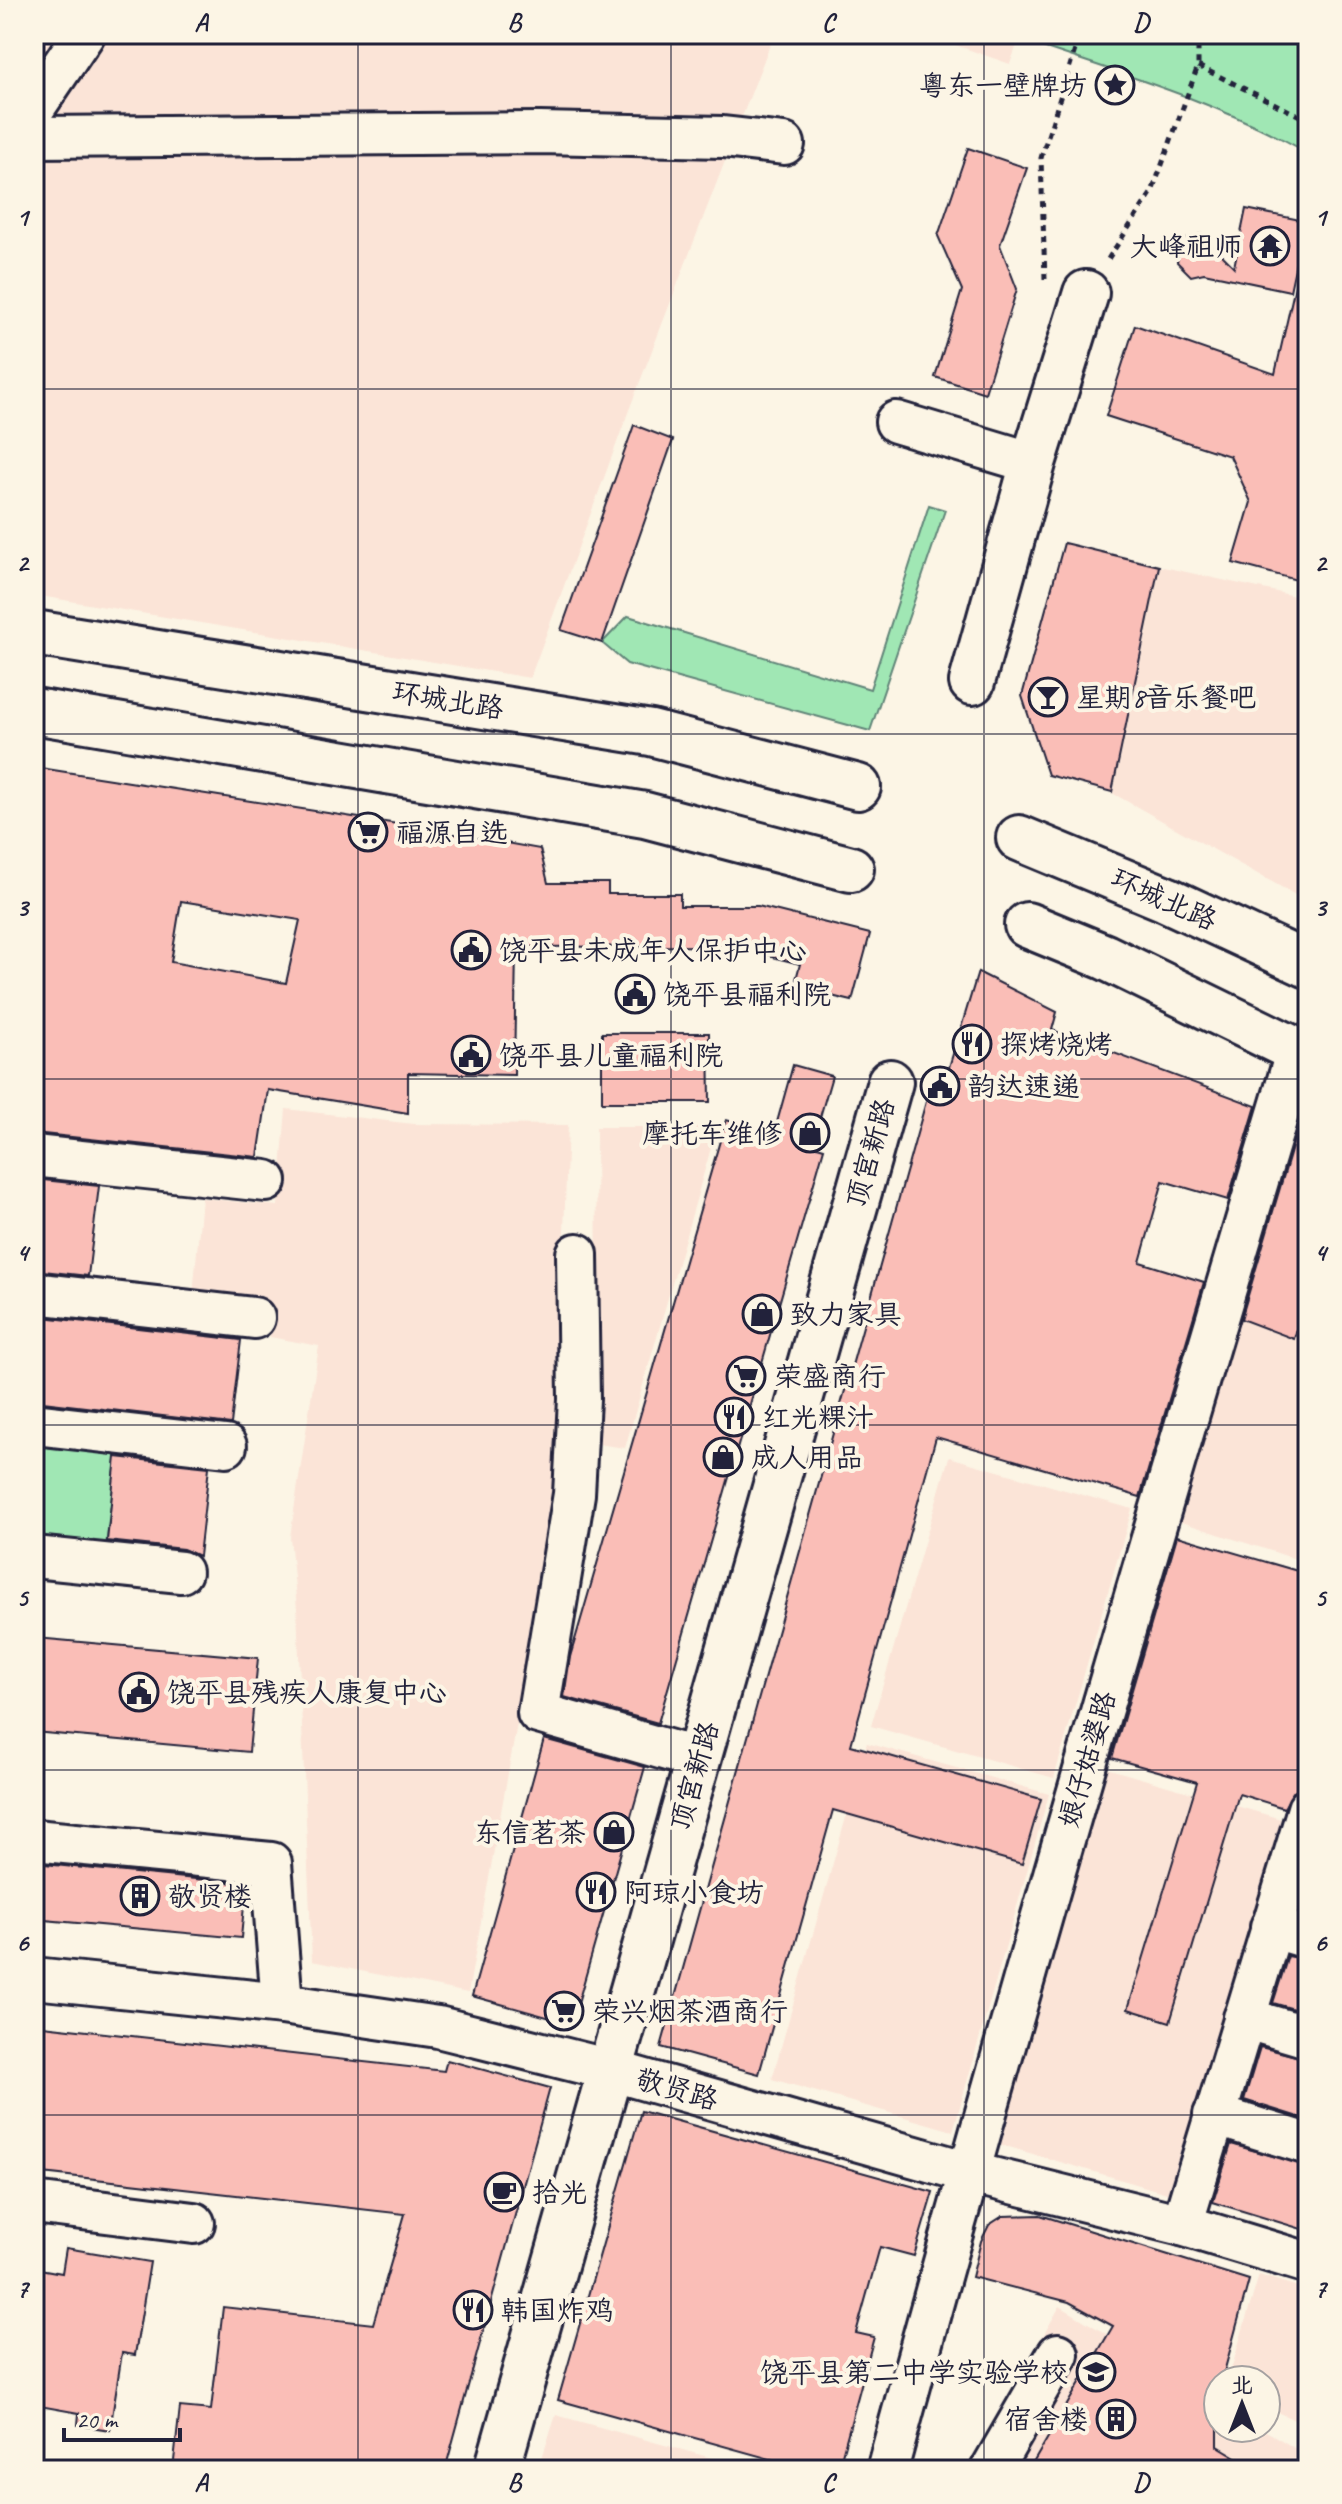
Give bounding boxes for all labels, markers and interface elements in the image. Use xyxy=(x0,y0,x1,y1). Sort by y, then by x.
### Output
text: A xyxy=(194,6,209,39)
text: B xyxy=(507,6,523,39)
text: C xyxy=(822,6,838,39)
text: D xyxy=(1133,6,1151,39)
place icon: 粤东一壁牌坊 xyxy=(1094,64,1136,106)
place label: 粤东一壁牌坊 xyxy=(919,68,1087,103)
text: 1 xyxy=(16,201,31,234)
text: 1 xyxy=(1314,201,1329,234)
temple icon: 大峰祖师 xyxy=(1249,225,1291,267)
place label: 大峰祖师 xyxy=(1130,229,1242,264)
text: 2 xyxy=(16,546,30,579)
text: 2 xyxy=(1314,546,1328,579)
street label: 环城北路 xyxy=(390,674,506,726)
bar icon: 星期8音乐餐吧 xyxy=(1027,676,1069,718)
place label: 星期8音乐餐吧 xyxy=(1076,680,1257,715)
supermarket icon: 福源自选 xyxy=(347,811,389,853)
place label: 福源自选 xyxy=(396,815,508,850)
street label: 环城北路 xyxy=(1106,860,1222,938)
text: 3 xyxy=(16,891,30,924)
text: 3 xyxy=(1314,891,1328,924)
public building icon: 饶平县未成年人保护中心 xyxy=(450,929,492,971)
place label: 饶平县未成年人保护中心 xyxy=(499,933,807,968)
public building icon: 饶平县福利院 xyxy=(614,973,656,1015)
place label: 饶平县福利院 xyxy=(663,977,831,1012)
restaurant icon: 探烤烧烤 xyxy=(951,1023,993,1065)
place label: 探烤烧烤 xyxy=(1000,1027,1112,1062)
public building icon: 饶平县儿童福利院 xyxy=(450,1034,492,1076)
place label: 饶平县儿童福利院 xyxy=(499,1038,723,1073)
public building icon: 韵达速递 xyxy=(919,1065,961,1107)
place label: 韵达速递 xyxy=(968,1069,1080,1104)
street label: 顶宫新路 xyxy=(838,1094,902,1212)
shop icon: 摩托车维修 xyxy=(789,1112,831,1154)
place label: 摩托车维修 xyxy=(642,1116,782,1151)
text: 4 xyxy=(16,1236,31,1269)
text: 4 xyxy=(1314,1236,1329,1269)
shop icon: 致力家具 xyxy=(741,1293,783,1335)
place label: 致力家具 xyxy=(790,1297,902,1332)
supermarket icon: 荣盛商行 xyxy=(725,1355,767,1397)
place label: 荣盛商行 xyxy=(774,1359,886,1394)
restaurant icon: 红光粿汁 xyxy=(713,1396,755,1438)
place label: 红光粿汁 xyxy=(762,1400,874,1435)
shop icon: 成人用品 xyxy=(702,1436,744,1478)
place label: 成人用品 xyxy=(751,1440,863,1475)
text: 5 xyxy=(16,1581,30,1614)
text: 5 xyxy=(1314,1581,1328,1614)
public building icon: 饶平县残疾人康复中心 xyxy=(118,1671,160,1713)
place label: 饶平县残疾人康复中心 xyxy=(167,1675,447,1710)
street label: 娘仔姑婆路 xyxy=(1051,1687,1123,1831)
street label: 顶宫新路 xyxy=(662,1717,726,1835)
shop icon: 东信茗茶 xyxy=(593,1811,635,1853)
place label: 东信茗茶 xyxy=(474,1815,586,1850)
restaurant icon: 阿琼小食坊 xyxy=(575,1871,617,1913)
building icon: 敬贤楼 xyxy=(119,1875,161,1917)
place label: 阿琼小食坊 xyxy=(624,1875,764,1910)
place label: 敬贤楼 xyxy=(168,1879,252,1914)
text: 6 xyxy=(16,1926,30,1959)
text: 6 xyxy=(1314,1926,1328,1959)
supermarket icon: 荣兴烟茶酒商行 xyxy=(543,1990,585,2032)
place label: 荣兴烟茶酒商行 xyxy=(592,1994,788,2029)
street label: 敬贤路 xyxy=(632,2061,722,2117)
cafe icon: 拾光 xyxy=(483,2171,525,2213)
place label: 拾光 xyxy=(532,2175,588,2210)
text: 7 xyxy=(16,2272,30,2305)
text: 7 xyxy=(1314,2272,1328,2305)
restaurant icon: 韩国炸鸡 xyxy=(452,2289,494,2331)
place label: 韩国炸鸡 xyxy=(501,2293,613,2328)
school or university icon: 饶平县第二中学实验学校 xyxy=(1075,2351,1117,2393)
place label: 饶平县第二中学实验学校 xyxy=(760,2355,1068,2390)
north arrow xyxy=(1202,2364,1282,2444)
text: 北 xyxy=(1231,2371,1253,2399)
scale bar xyxy=(64,2392,180,2442)
building icon: 宿舍楼 xyxy=(1095,2398,1137,2440)
place label: 宿舍楼 xyxy=(1004,2402,1088,2437)
text: 20 m xyxy=(76,2405,119,2435)
text: A xyxy=(194,2466,209,2499)
text: B xyxy=(507,2466,523,2499)
text: C xyxy=(822,2466,838,2499)
text: D xyxy=(1133,2466,1151,2499)

